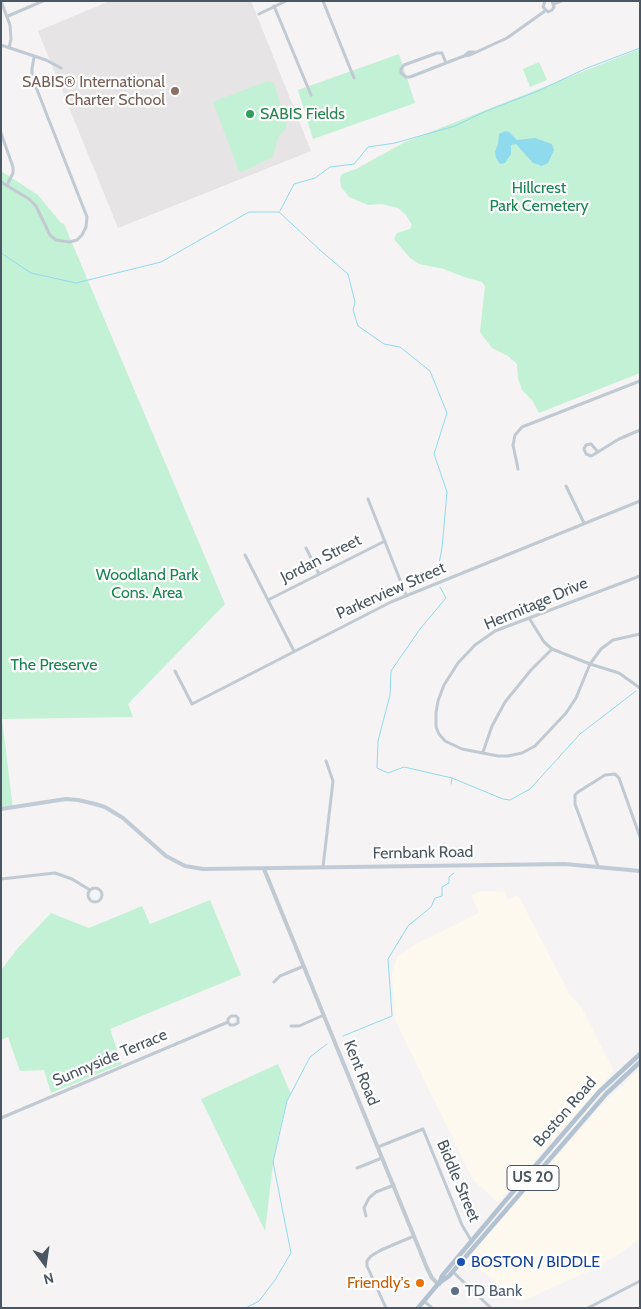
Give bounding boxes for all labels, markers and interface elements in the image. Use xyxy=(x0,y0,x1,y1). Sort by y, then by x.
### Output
place label: SABIS® International Charter School xyxy=(22,72,165,110)
marker: SABIS® International Charter School xyxy=(169,85,181,97)
place label: SABIS Fields xyxy=(260,104,345,124)
marker: SABIS Fields xyxy=(244,108,256,120)
park label: Hillcrest Park Cemetery xyxy=(489,178,589,216)
street label: Jordan Street xyxy=(278,531,364,587)
street label: Parkerview Street xyxy=(333,558,449,624)
park label: Woodland Park Cons. Area xyxy=(96,565,198,603)
street label: Hermitage Drive xyxy=(481,574,591,634)
park label: The Preserve xyxy=(11,655,97,675)
street label: Fernbank Road xyxy=(372,843,474,863)
street label: Sunnyside Terrace xyxy=(50,1025,170,1091)
street label: Kent Road xyxy=(339,1037,383,1109)
street label: Boston Road xyxy=(529,1073,601,1151)
street label: Biddle Street xyxy=(432,1137,484,1225)
road number: US 20 xyxy=(507,1166,559,1190)
north arrow xyxy=(20,1239,70,1289)
place label: BOSTON / BIDDLE xyxy=(471,1252,600,1272)
marker: BOSTON / BIDDLE xyxy=(455,1256,467,1268)
text: N xyxy=(42,1269,56,1288)
place label: Friendly's xyxy=(347,1273,410,1293)
marker: Friendly's xyxy=(414,1277,426,1289)
place label: TD Bank xyxy=(465,1281,522,1301)
marker: TD Bank xyxy=(449,1285,461,1297)

